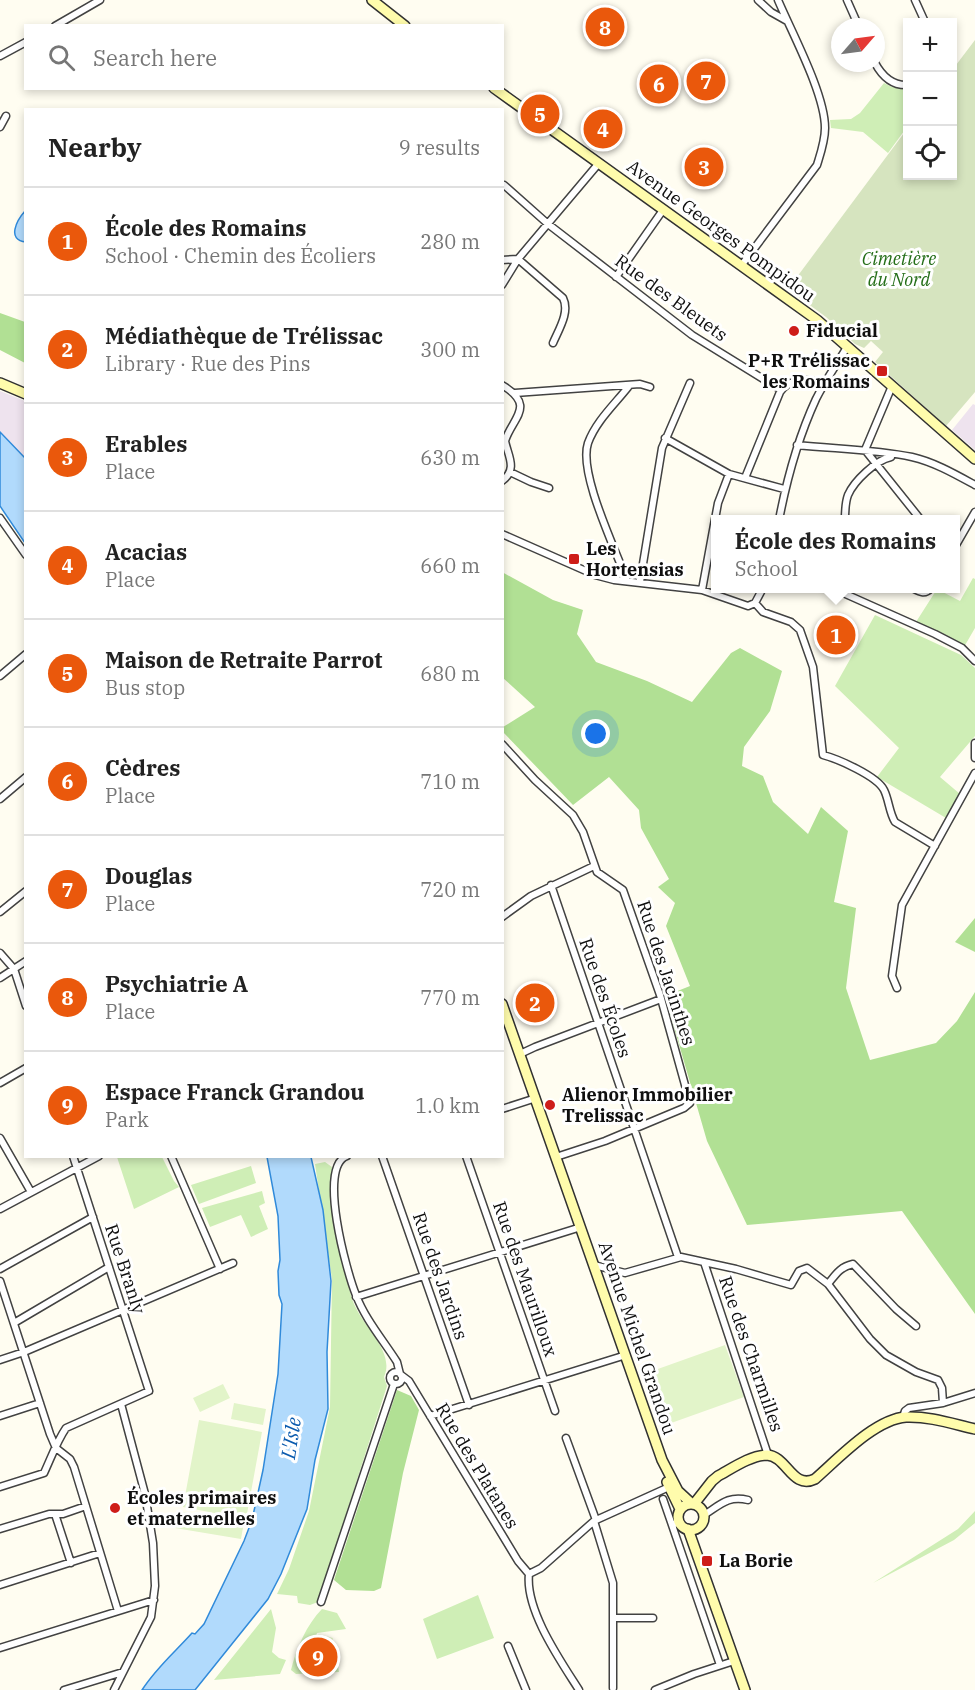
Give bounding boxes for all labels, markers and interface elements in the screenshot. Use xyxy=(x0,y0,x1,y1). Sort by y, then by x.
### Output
pin: 8 xyxy=(586,4,624,50)
north arrow xyxy=(831,18,885,72)
map controls xyxy=(903,18,957,180)
button: + xyxy=(903,18,957,72)
search box xyxy=(24,24,504,90)
icon: search xyxy=(45,41,78,74)
text: Search here xyxy=(93,43,217,72)
pin: 7 xyxy=(686,58,726,104)
pin: 6 xyxy=(640,62,678,106)
button: − xyxy=(903,72,957,126)
pin: 5 xyxy=(520,92,560,136)
pin: 4 xyxy=(584,106,622,152)
button: locate xyxy=(903,126,957,180)
text: Nearby xyxy=(48,130,142,164)
text: 9 results xyxy=(399,134,480,161)
pin: 3 xyxy=(684,144,724,190)
street label: Avenue Georges Pompidou xyxy=(622,154,820,307)
text: École des Romains xyxy=(105,213,307,242)
text: 1 xyxy=(62,228,74,255)
text: 280 m xyxy=(420,228,480,255)
text: School · Chemin des Écoliers xyxy=(105,242,376,269)
park label: Cimetière du Nord xyxy=(862,247,936,291)
street label: Rue des Bleuets xyxy=(611,249,732,346)
place label: Fiducial xyxy=(806,319,878,342)
text: Médiathèque de Trélissac xyxy=(105,321,383,350)
marker: Fiducial xyxy=(787,324,801,338)
text: 2 xyxy=(62,336,74,363)
text: 300 m xyxy=(420,336,480,363)
place label: P+R Trélissac les Romains xyxy=(748,349,870,393)
text: Library · Rue des Pins xyxy=(105,350,311,377)
marker: P+R Trélissac les Romains xyxy=(875,364,889,378)
text: Erables xyxy=(105,429,187,458)
text: 3 xyxy=(62,444,74,471)
text: 630 m xyxy=(420,444,480,471)
text: Place xyxy=(105,458,155,485)
popup xyxy=(711,515,960,593)
text: École des Romains xyxy=(735,526,936,555)
text: Acacias xyxy=(105,537,187,566)
place label: Les Hortensias xyxy=(586,537,684,581)
text: 4 xyxy=(62,552,74,579)
text: 660 m xyxy=(420,552,480,579)
marker: Les Hortensias xyxy=(567,552,581,566)
text: School xyxy=(735,555,798,582)
text: Place xyxy=(105,566,155,593)
pin: 1 xyxy=(816,612,856,658)
text: Maison de Retraite Parrot xyxy=(105,645,383,674)
text: 5 xyxy=(62,660,74,687)
text: 680 m xyxy=(420,660,480,687)
text: Bus stop xyxy=(105,674,185,701)
your location xyxy=(581,719,610,748)
text: Cèdres xyxy=(105,753,180,782)
text: 6 xyxy=(62,768,74,795)
text: 710 m xyxy=(420,768,480,795)
text: Place xyxy=(105,782,155,809)
text: Douglas xyxy=(105,861,192,890)
text: 7 xyxy=(62,876,74,903)
text: 720 m xyxy=(420,876,480,903)
text: Place xyxy=(105,890,155,917)
street label: Rue des Jacinthes xyxy=(632,898,701,1048)
street label: Rue des Écoles xyxy=(574,935,637,1061)
text: Psychiatrie A xyxy=(105,969,248,998)
pin: 2 xyxy=(516,980,554,1026)
text: 8 xyxy=(62,984,74,1011)
text: 770 m xyxy=(420,984,480,1011)
text: Place xyxy=(105,998,155,1025)
text: Espace Franck Grandou xyxy=(105,1077,365,1106)
place label: Alienor Immobilier Trelissac xyxy=(562,1083,733,1127)
text: 9 xyxy=(62,1092,74,1119)
text: 1.0 km xyxy=(415,1092,480,1119)
marker: Alienor Immobilier Trelissac xyxy=(543,1098,557,1112)
text: Park xyxy=(105,1106,149,1133)
street label: Rue des Maurilloux xyxy=(488,1198,563,1360)
street label: Rue des Jardins xyxy=(408,1209,473,1343)
street label: Rue Branly xyxy=(100,1221,151,1317)
street label: Avenue Michel Grandou xyxy=(594,1238,681,1438)
street label: Rue des Charmilles xyxy=(714,1273,789,1435)
street label: Rue des Platanes xyxy=(431,1399,524,1533)
water label: L'Isle xyxy=(274,1415,307,1462)
place label: Écoles primaires et maternelles xyxy=(127,1485,276,1530)
marker: Écoles primaires et maternelles xyxy=(108,1501,122,1515)
place label: La Borie xyxy=(719,1549,793,1572)
marker: La Borie xyxy=(700,1554,714,1568)
pin: 9 xyxy=(298,1634,338,1680)

